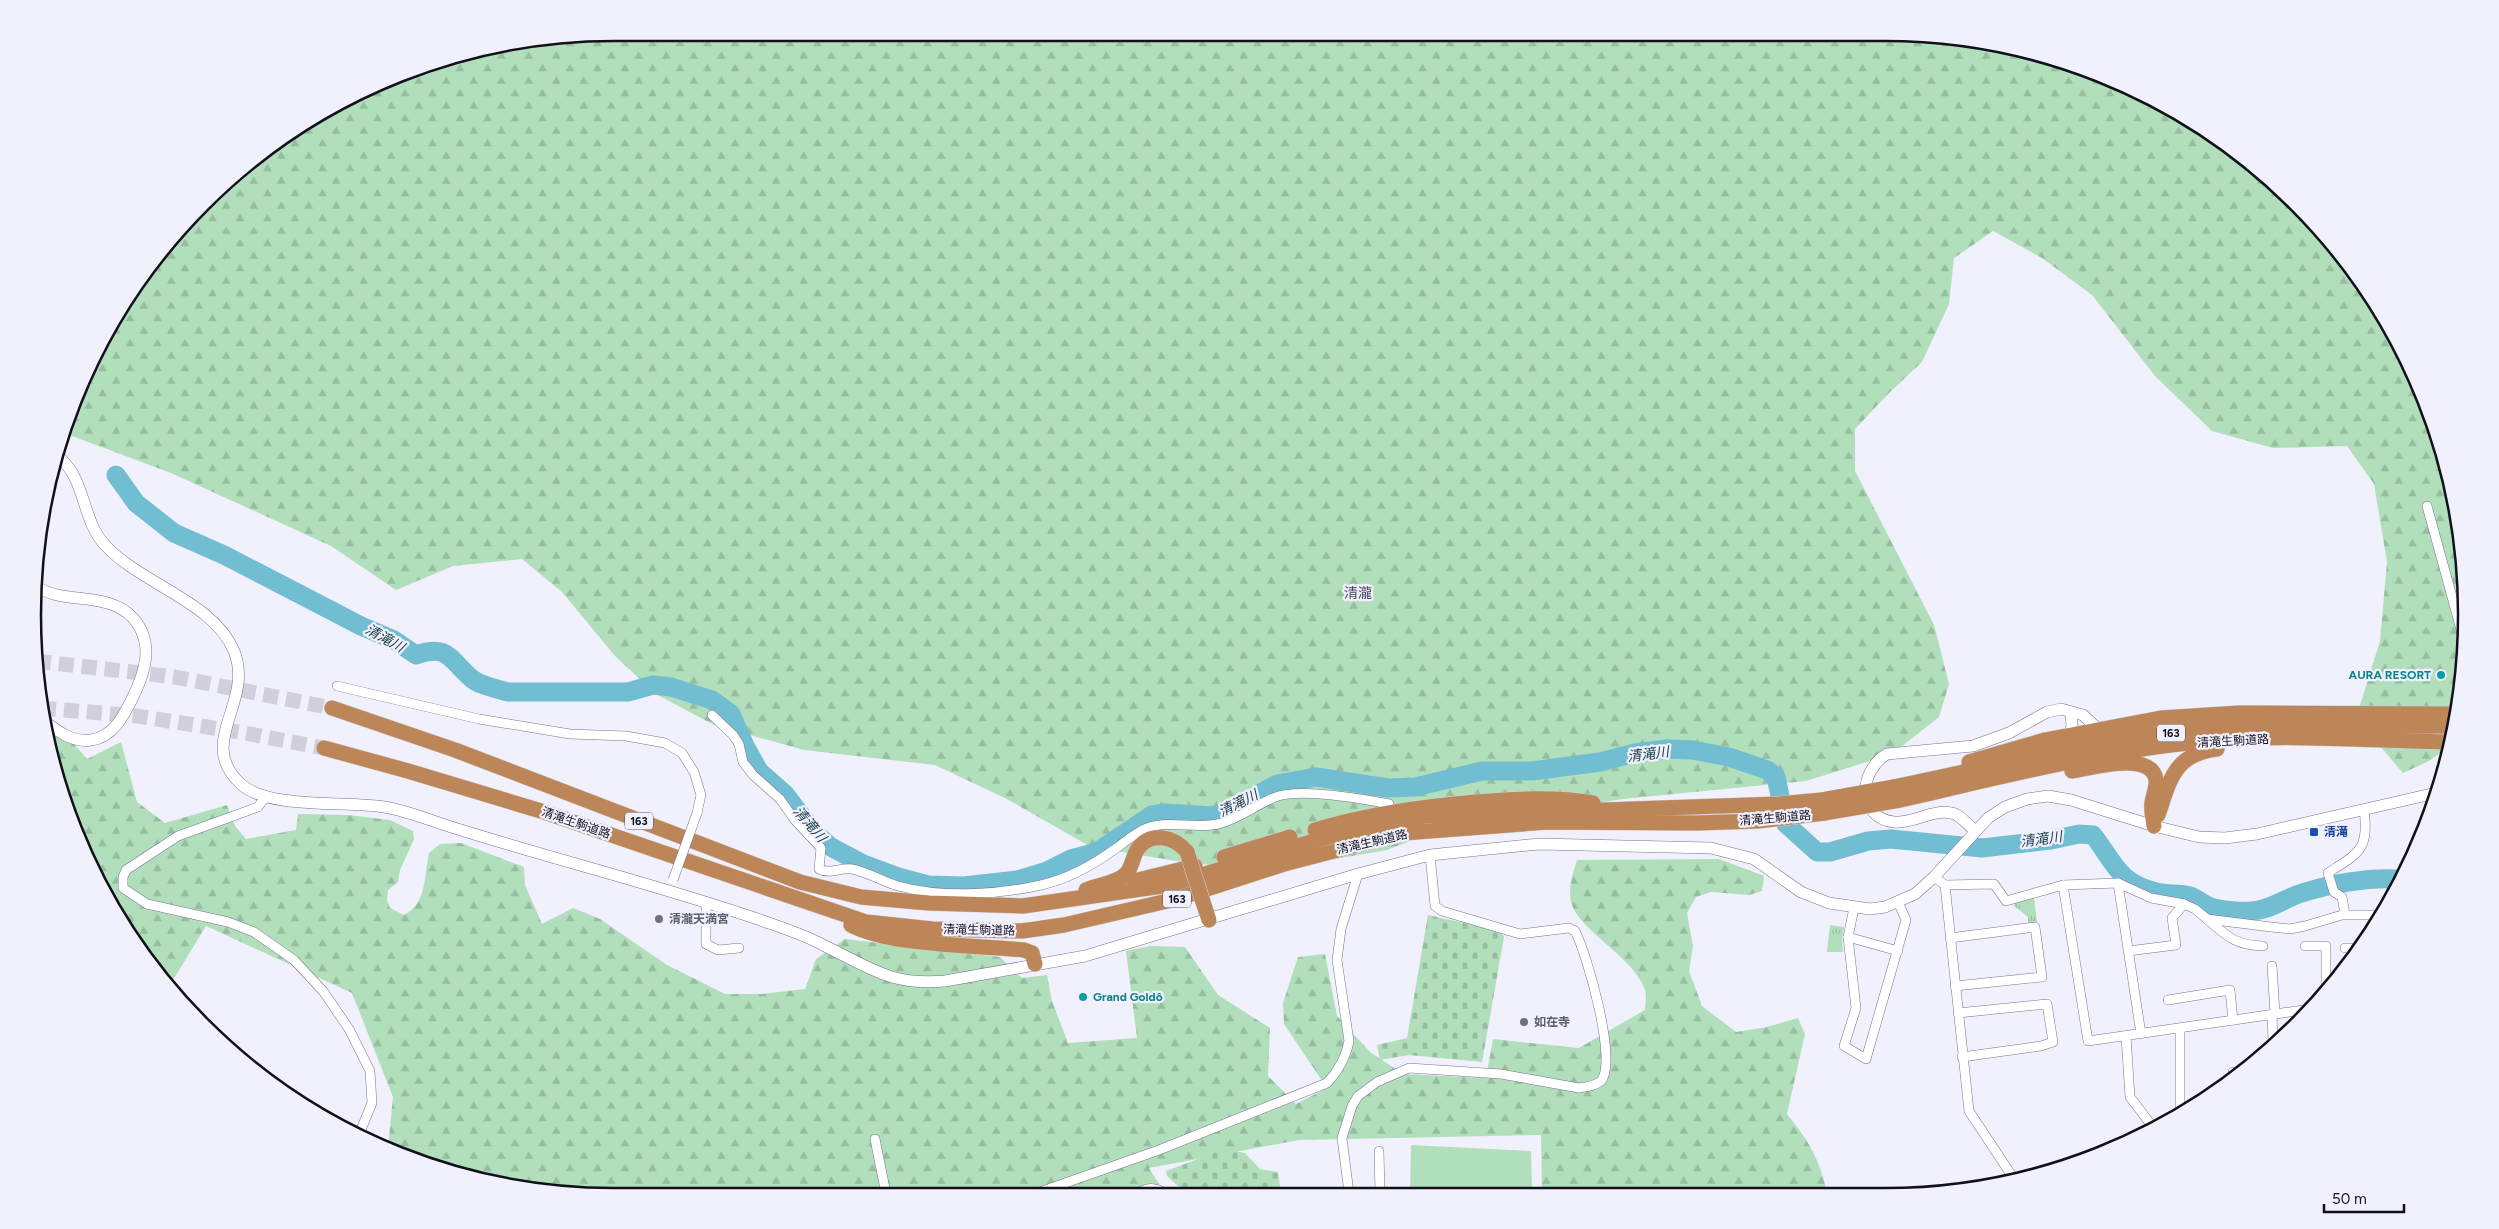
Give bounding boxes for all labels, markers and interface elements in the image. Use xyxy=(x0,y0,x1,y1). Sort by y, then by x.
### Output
district label: 清瀧 xyxy=(1344,585,1372,602)
water label: 清滝川 xyxy=(362,621,409,657)
place label: AURA RESORT xyxy=(2349,668,2431,682)
marker: AURA RESORT xyxy=(2435,669,2447,681)
road number: 163 xyxy=(2157,724,2185,741)
street label: 清滝生駒道路 xyxy=(2197,732,2269,750)
water label: 清滝川 xyxy=(1626,743,1672,765)
water label: 清滝川 xyxy=(1216,785,1263,821)
water label: 清滝川 xyxy=(789,803,831,847)
street label: 清滝生駒道路 xyxy=(540,805,612,841)
street label: 清滝生駒道路 xyxy=(1739,808,1811,828)
road number: 163 xyxy=(625,812,653,829)
place label: 清滝 xyxy=(2324,825,2348,839)
marker: 清滝 xyxy=(2308,826,2320,838)
street label: 清滝生駒道路 xyxy=(1335,827,1409,857)
water label: 清滝川 xyxy=(2019,828,2065,851)
road number: 163 xyxy=(1163,891,1191,908)
place label: 清瀧天満宮 xyxy=(669,912,729,926)
marker: 清瀧天満宮 xyxy=(653,913,665,925)
street label: 清滝生駒道路 xyxy=(943,922,1015,938)
place label: Grand Goldô xyxy=(1093,990,1163,1004)
marker: Grand Goldô xyxy=(1077,991,1089,1003)
place label: 如在寺 xyxy=(1534,1015,1570,1029)
marker: 如在寺 xyxy=(1518,1016,1530,1028)
scale bar xyxy=(2324,1182,2404,1214)
text: 50 m xyxy=(2332,1190,2367,1208)

